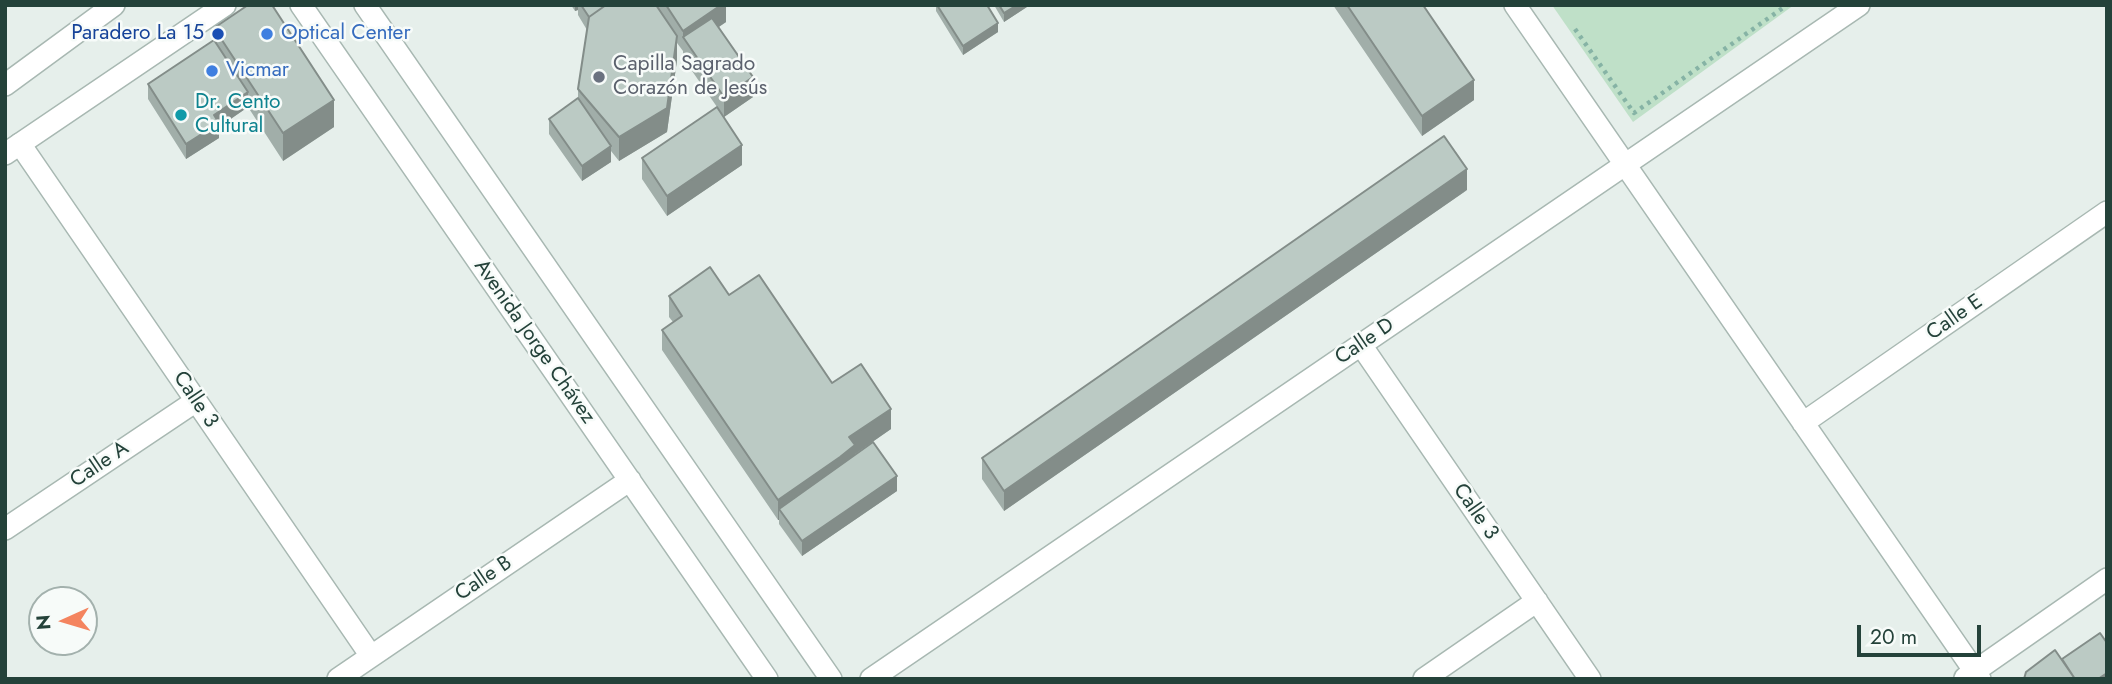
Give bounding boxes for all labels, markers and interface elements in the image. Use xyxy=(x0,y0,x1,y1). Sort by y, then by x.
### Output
place label: Paradero La 15 xyxy=(71,21,204,47)
place label: Optical Center xyxy=(281,21,411,47)
marker: Paradero La 15 xyxy=(210,26,226,42)
marker: Optical Center xyxy=(259,26,275,42)
place label: Capilla Sagrado Corazón de Jesús xyxy=(613,52,767,102)
place label: Vicmar xyxy=(226,58,289,84)
marker: Vicmar xyxy=(204,63,220,79)
marker: Capilla Sagrado Corazón de Jesús xyxy=(591,69,607,85)
place label: Dr. Cento Cultural xyxy=(195,90,281,140)
marker: Dr. Cento Cultural xyxy=(173,107,189,123)
street label: Avenida Jorge Chávez xyxy=(468,255,600,429)
street label: Calle E xyxy=(1922,290,1988,346)
street label: Calle D xyxy=(1331,313,1399,371)
street label: Calle 3 xyxy=(167,367,223,433)
street label: Calle A xyxy=(66,436,134,494)
street label: Calle 3 xyxy=(1447,479,1503,545)
street label: Calle B xyxy=(451,551,517,607)
north arrow xyxy=(28,586,98,656)
scale bar xyxy=(1860,610,1984,654)
text: N xyxy=(30,614,58,631)
text: 20 m xyxy=(1870,622,1917,652)

